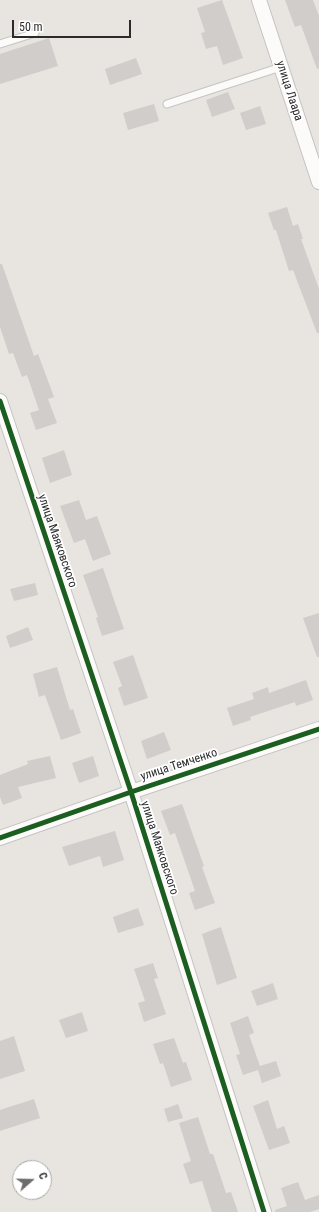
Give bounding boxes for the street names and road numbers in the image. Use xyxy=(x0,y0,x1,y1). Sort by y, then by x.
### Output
street label: улица Лаара xyxy=(273,59,305,123)
street label: улица Маяковского xyxy=(34,492,80,590)
street label: улица Темченко xyxy=(139,746,219,784)
street label: улица Маяковского xyxy=(137,799,181,897)

